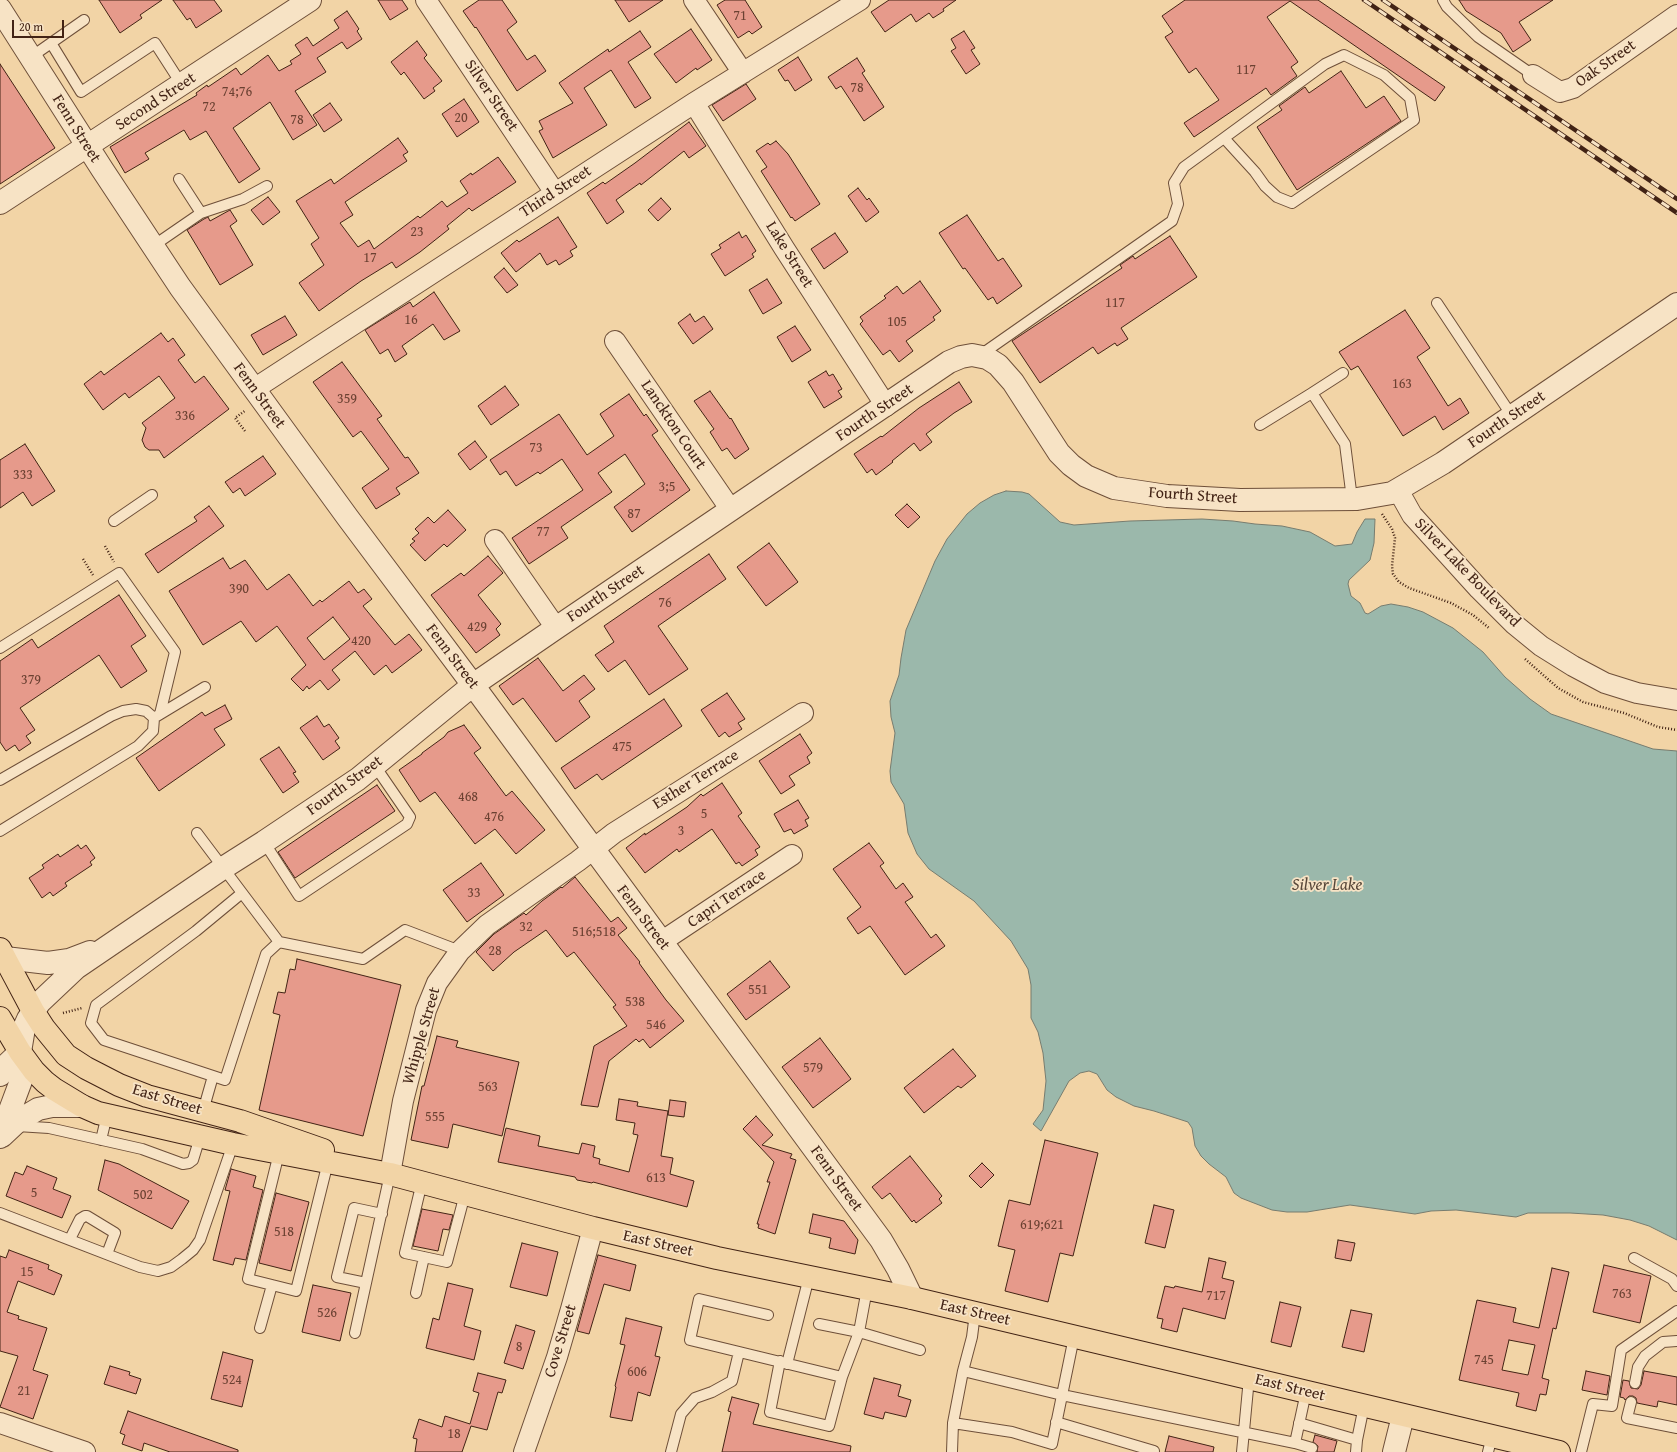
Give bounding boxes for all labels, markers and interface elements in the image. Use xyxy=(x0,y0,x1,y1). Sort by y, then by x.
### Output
house number: 71 xyxy=(733,8,747,24)
scale bar xyxy=(14,12,66,38)
text: 20 m xyxy=(19,18,43,35)
street label: Oak Street xyxy=(1572,36,1640,92)
street label: Silver Street xyxy=(460,56,522,136)
house number: 117 xyxy=(1236,62,1256,78)
street label: Second Street xyxy=(112,69,200,135)
house number: 78 xyxy=(850,80,864,96)
house number: 74;76 xyxy=(222,84,252,100)
street label: Fenn Street xyxy=(48,91,104,167)
house number: 72 xyxy=(202,99,216,115)
house number: 20 xyxy=(454,110,468,126)
house number: 78 xyxy=(290,112,304,128)
street label: Third Street xyxy=(517,162,595,222)
street label: Lake Street xyxy=(761,218,817,292)
house number: 23 xyxy=(410,224,424,240)
house number: 17 xyxy=(363,250,377,266)
house number: 117 xyxy=(1105,295,1125,311)
house number: 16 xyxy=(404,312,418,328)
house number: 105 xyxy=(887,314,907,330)
street label: Fenn Street xyxy=(229,359,289,433)
house number: 163 xyxy=(1392,376,1412,392)
street label: Lanckton Court xyxy=(636,377,710,473)
street label: Fourth Street xyxy=(833,380,917,446)
street label: Fourth Street xyxy=(1465,387,1549,453)
house number: 359 xyxy=(337,391,357,407)
house number: 336 xyxy=(175,408,195,424)
house number: 73 xyxy=(529,440,543,456)
house number: 333 xyxy=(13,467,33,483)
house number: 3;5 xyxy=(659,479,675,495)
street label: Fourth Street xyxy=(1148,483,1238,509)
house number: 87 xyxy=(627,506,641,522)
street label: Silver Lake Boulevard xyxy=(1410,514,1524,632)
house number: 77 xyxy=(536,524,550,540)
street label: Fourth Street xyxy=(564,561,648,627)
house number: 390 xyxy=(229,581,249,597)
house number: 76 xyxy=(658,595,672,611)
house number: 429 xyxy=(467,619,487,635)
street label: Fenn Street xyxy=(421,621,483,693)
house number: 420 xyxy=(351,633,371,649)
house number: 379 xyxy=(21,672,41,688)
house number: 475 xyxy=(612,739,632,755)
street label: Esther Terrace xyxy=(649,746,743,814)
street label: Fourth Street xyxy=(303,752,387,820)
house number: 468 xyxy=(458,789,478,805)
house number: 5 xyxy=(701,806,707,822)
house number: 476 xyxy=(484,809,504,825)
house number: 3 xyxy=(678,823,684,839)
street label: Capri Terrace xyxy=(684,866,770,932)
water label: Silver Lake xyxy=(1292,876,1362,896)
street label: Fenn Street xyxy=(612,882,674,954)
house number: 33 xyxy=(467,885,481,901)
house number: 32 xyxy=(519,919,533,935)
house number: 516;518 xyxy=(572,924,616,940)
house number: 28 xyxy=(488,943,502,959)
house number: 551 xyxy=(748,982,768,998)
street label: Whipple Street xyxy=(399,985,445,1087)
house number: 538 xyxy=(625,994,645,1010)
house number: 546 xyxy=(646,1017,666,1033)
house number: 579 xyxy=(803,1060,823,1076)
house number: 563 xyxy=(478,1079,498,1095)
street label: East Street xyxy=(130,1080,204,1120)
house number: 555 xyxy=(425,1109,445,1125)
street label: Fenn Street xyxy=(806,1142,866,1216)
house number: 613 xyxy=(646,1170,666,1186)
house number: 5 xyxy=(31,1185,37,1201)
house number: 502 xyxy=(133,1187,153,1203)
house number: 619;621 xyxy=(1020,1217,1064,1233)
house number: 518 xyxy=(274,1224,294,1240)
street label: East Street xyxy=(621,1227,695,1261)
house number: 15 xyxy=(20,1264,34,1280)
house number: 763 xyxy=(1612,1286,1632,1302)
house number: 717 xyxy=(1206,1288,1226,1304)
street label: East Street xyxy=(938,1296,1012,1330)
street label: Cove Street xyxy=(541,1302,581,1380)
house number: 526 xyxy=(317,1305,337,1321)
house number: 8 xyxy=(516,1339,522,1355)
house number: 745 xyxy=(1474,1352,1494,1368)
house number: 606 xyxy=(627,1364,647,1380)
street label: East Street xyxy=(1253,1370,1327,1406)
house number: 524 xyxy=(222,1372,242,1388)
house number: 21 xyxy=(17,1383,31,1399)
house number: 18 xyxy=(447,1426,461,1442)

